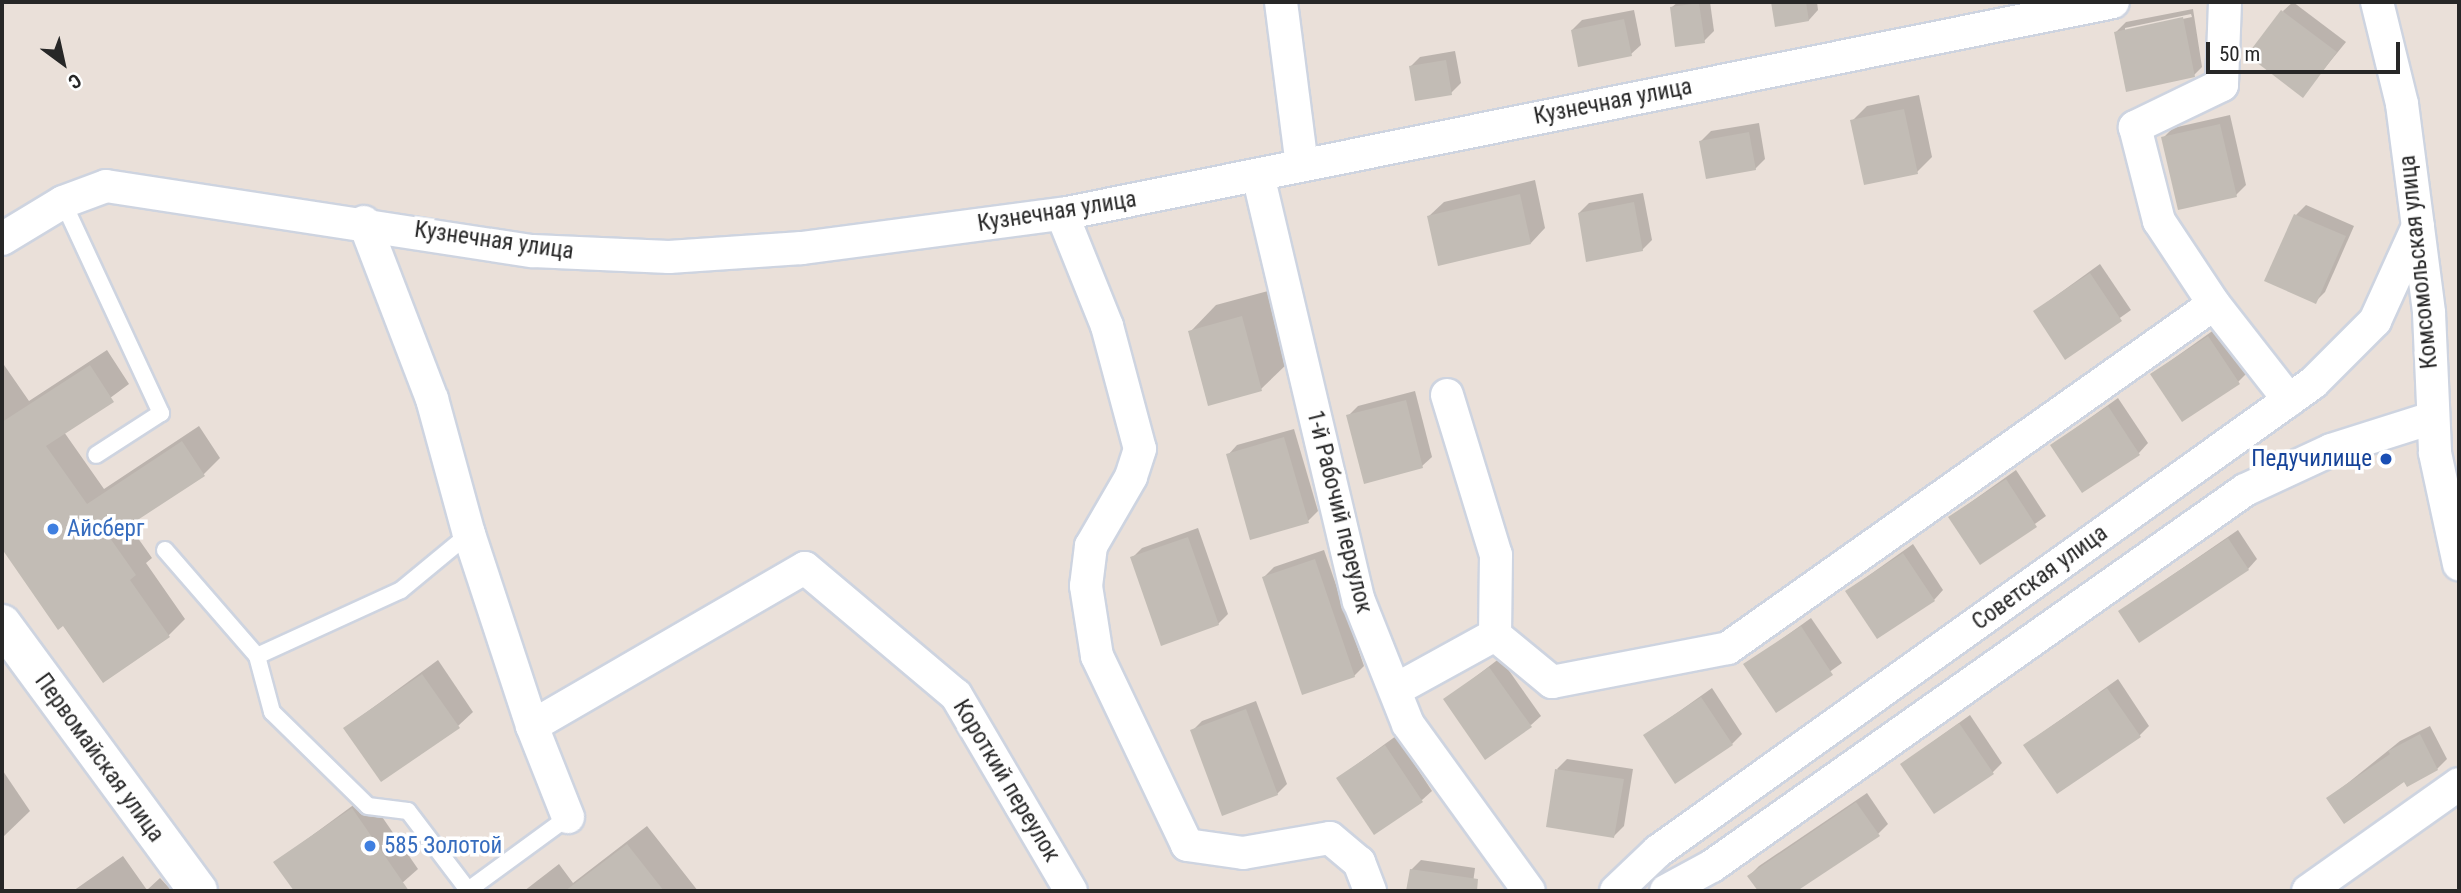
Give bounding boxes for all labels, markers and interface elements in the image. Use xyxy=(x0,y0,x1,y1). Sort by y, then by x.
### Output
north arrow xyxy=(28,28,98,98)
scale bar xyxy=(2209,28,2403,72)
text: 50 m xyxy=(2219,42,2260,66)
text: С xyxy=(64,68,86,94)
street label: Кузнечная улица xyxy=(1532,73,1694,131)
street label: Комсомольская улица xyxy=(2394,154,2444,370)
street label: Кузнечная улица xyxy=(976,186,1138,238)
street label: Кузнечная улица xyxy=(413,216,575,266)
street label: 1-й Рабочий переулок xyxy=(1300,408,1378,616)
place label: Педучилище xyxy=(2251,445,2372,473)
marker: Педучилище xyxy=(2378,451,2394,467)
place label: Айсберг xyxy=(67,515,144,543)
street label: Советская улица xyxy=(1967,520,2113,636)
marker: Айсберг xyxy=(45,521,61,537)
street label: Первомайская улица xyxy=(29,668,169,848)
street label: Короткий переулок xyxy=(947,695,1065,867)
place label: 585 Золотой xyxy=(384,832,502,860)
marker: 585 Золотой xyxy=(362,838,378,854)

